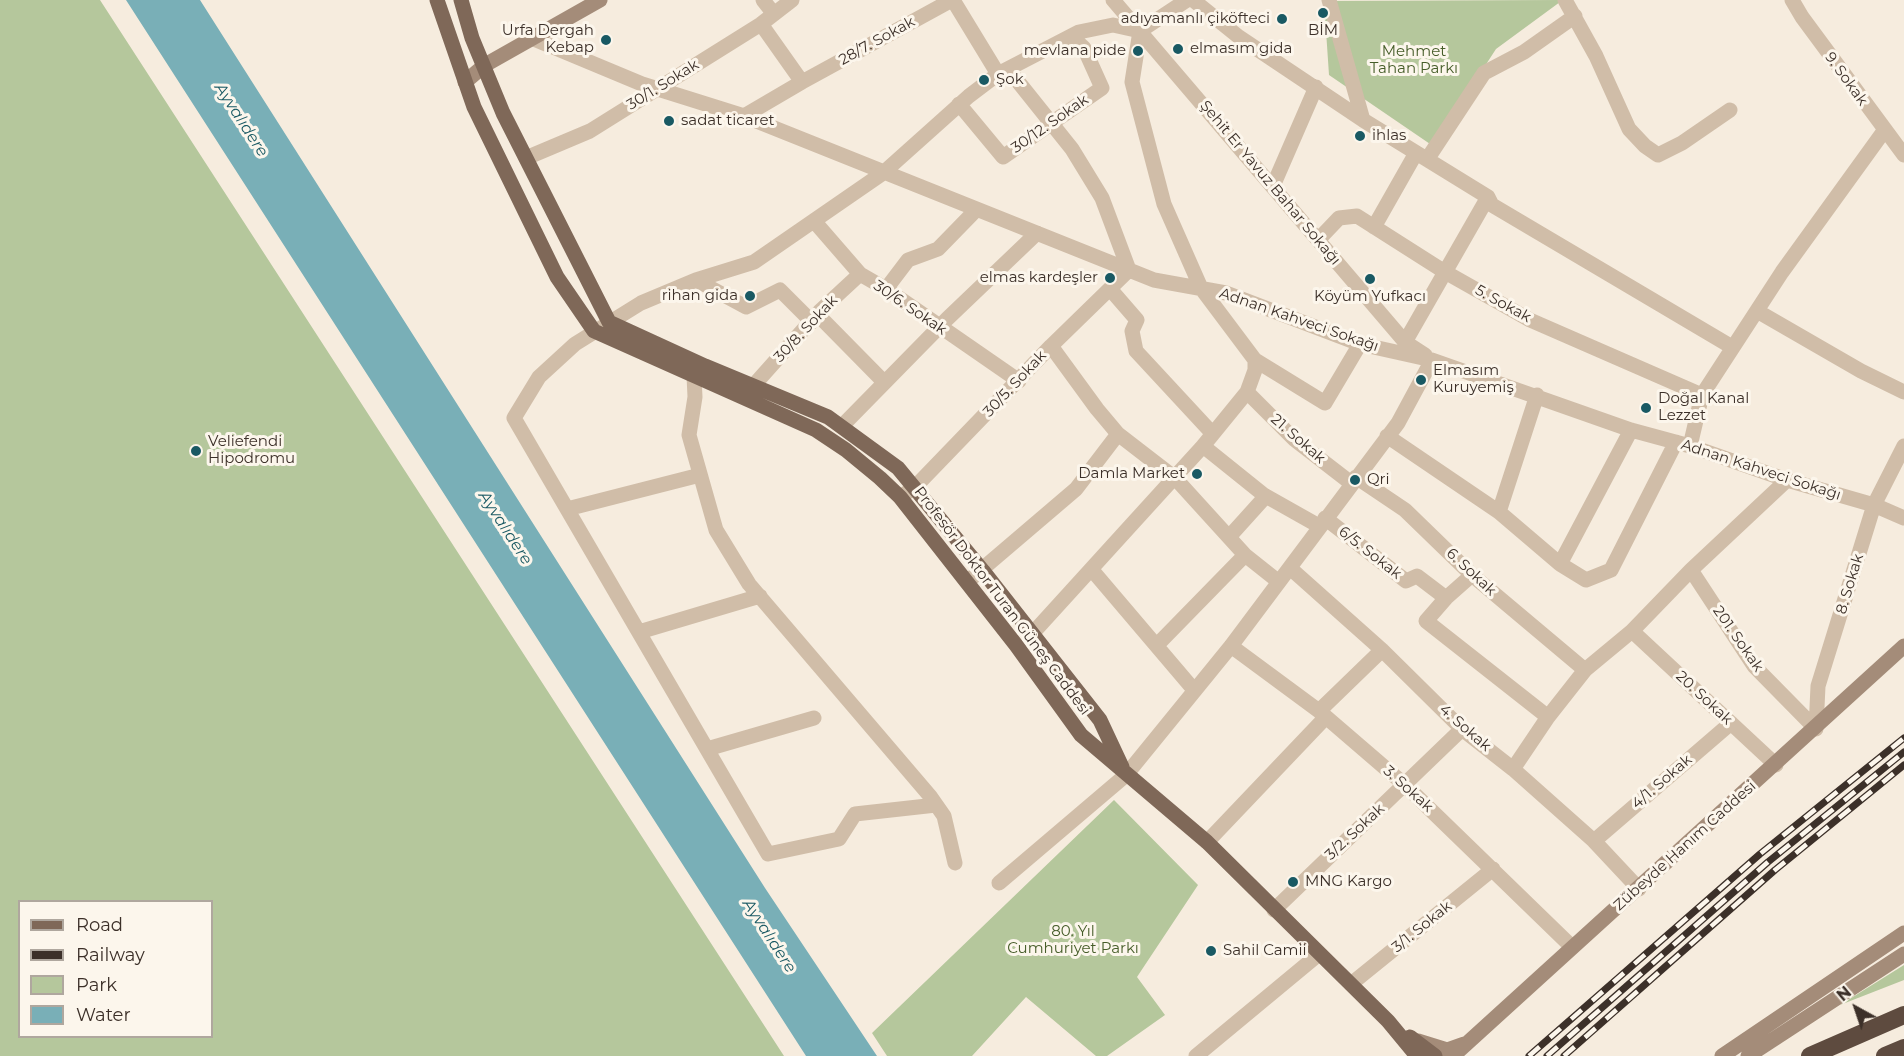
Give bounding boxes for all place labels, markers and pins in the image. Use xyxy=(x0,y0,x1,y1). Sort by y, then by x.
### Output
marker: BİM xyxy=(1316,6,1330,20)
place label: adıyamanlı çiköfteci xyxy=(1121,10,1270,28)
marker: adıyamanlı çiköfteci xyxy=(1275,12,1289,26)
place label: Urfa Dergah Kebap xyxy=(502,22,594,57)
place label: BİM xyxy=(1308,22,1338,40)
marker: Urfa Dergah Kebap xyxy=(599,33,613,47)
place label: elmasım gida xyxy=(1190,40,1292,58)
place label: mevlana pide xyxy=(1024,42,1126,60)
marker: elmasım gida xyxy=(1171,42,1185,56)
marker: mevlana pide xyxy=(1131,44,1145,58)
place label: Şok xyxy=(996,71,1024,89)
marker: Şok xyxy=(977,73,991,87)
place label: sadat ticaret xyxy=(681,112,775,130)
marker: sadat ticaret xyxy=(662,114,676,128)
place label: ihlas xyxy=(1372,127,1406,145)
marker: ihlas xyxy=(1353,129,1367,143)
place label: elmas kardeşler xyxy=(980,269,1098,287)
marker: elmas kardeşler xyxy=(1103,271,1117,285)
marker: Köyüm Yufkacı xyxy=(1363,272,1377,286)
place label: rihan gida xyxy=(662,287,738,305)
place label: Köyüm Yufkacı xyxy=(1314,288,1426,306)
marker: rihan gida xyxy=(743,289,757,303)
place label: Elmasım Kuruyemiş xyxy=(1433,362,1514,397)
marker: Elmasım Kuruyemiş xyxy=(1414,373,1428,387)
place label: Doğal Kanal Lezzet xyxy=(1658,390,1749,425)
marker: Doğal Kanal Lezzet xyxy=(1639,401,1653,415)
place label: Veliefendi Hipodromu xyxy=(208,433,295,468)
marker: Veliefendi Hipodromu xyxy=(189,444,203,458)
place label: Damla Market xyxy=(1078,465,1185,483)
marker: Damla Market xyxy=(1190,467,1204,481)
place label: Qri xyxy=(1367,471,1390,489)
marker: Qri xyxy=(1348,473,1362,487)
place label: MNG Kargo xyxy=(1305,873,1392,891)
marker: MNG Kargo xyxy=(1286,875,1300,889)
place label: Sahil Camii xyxy=(1223,942,1307,960)
marker: Sahil Camii xyxy=(1204,944,1218,958)

